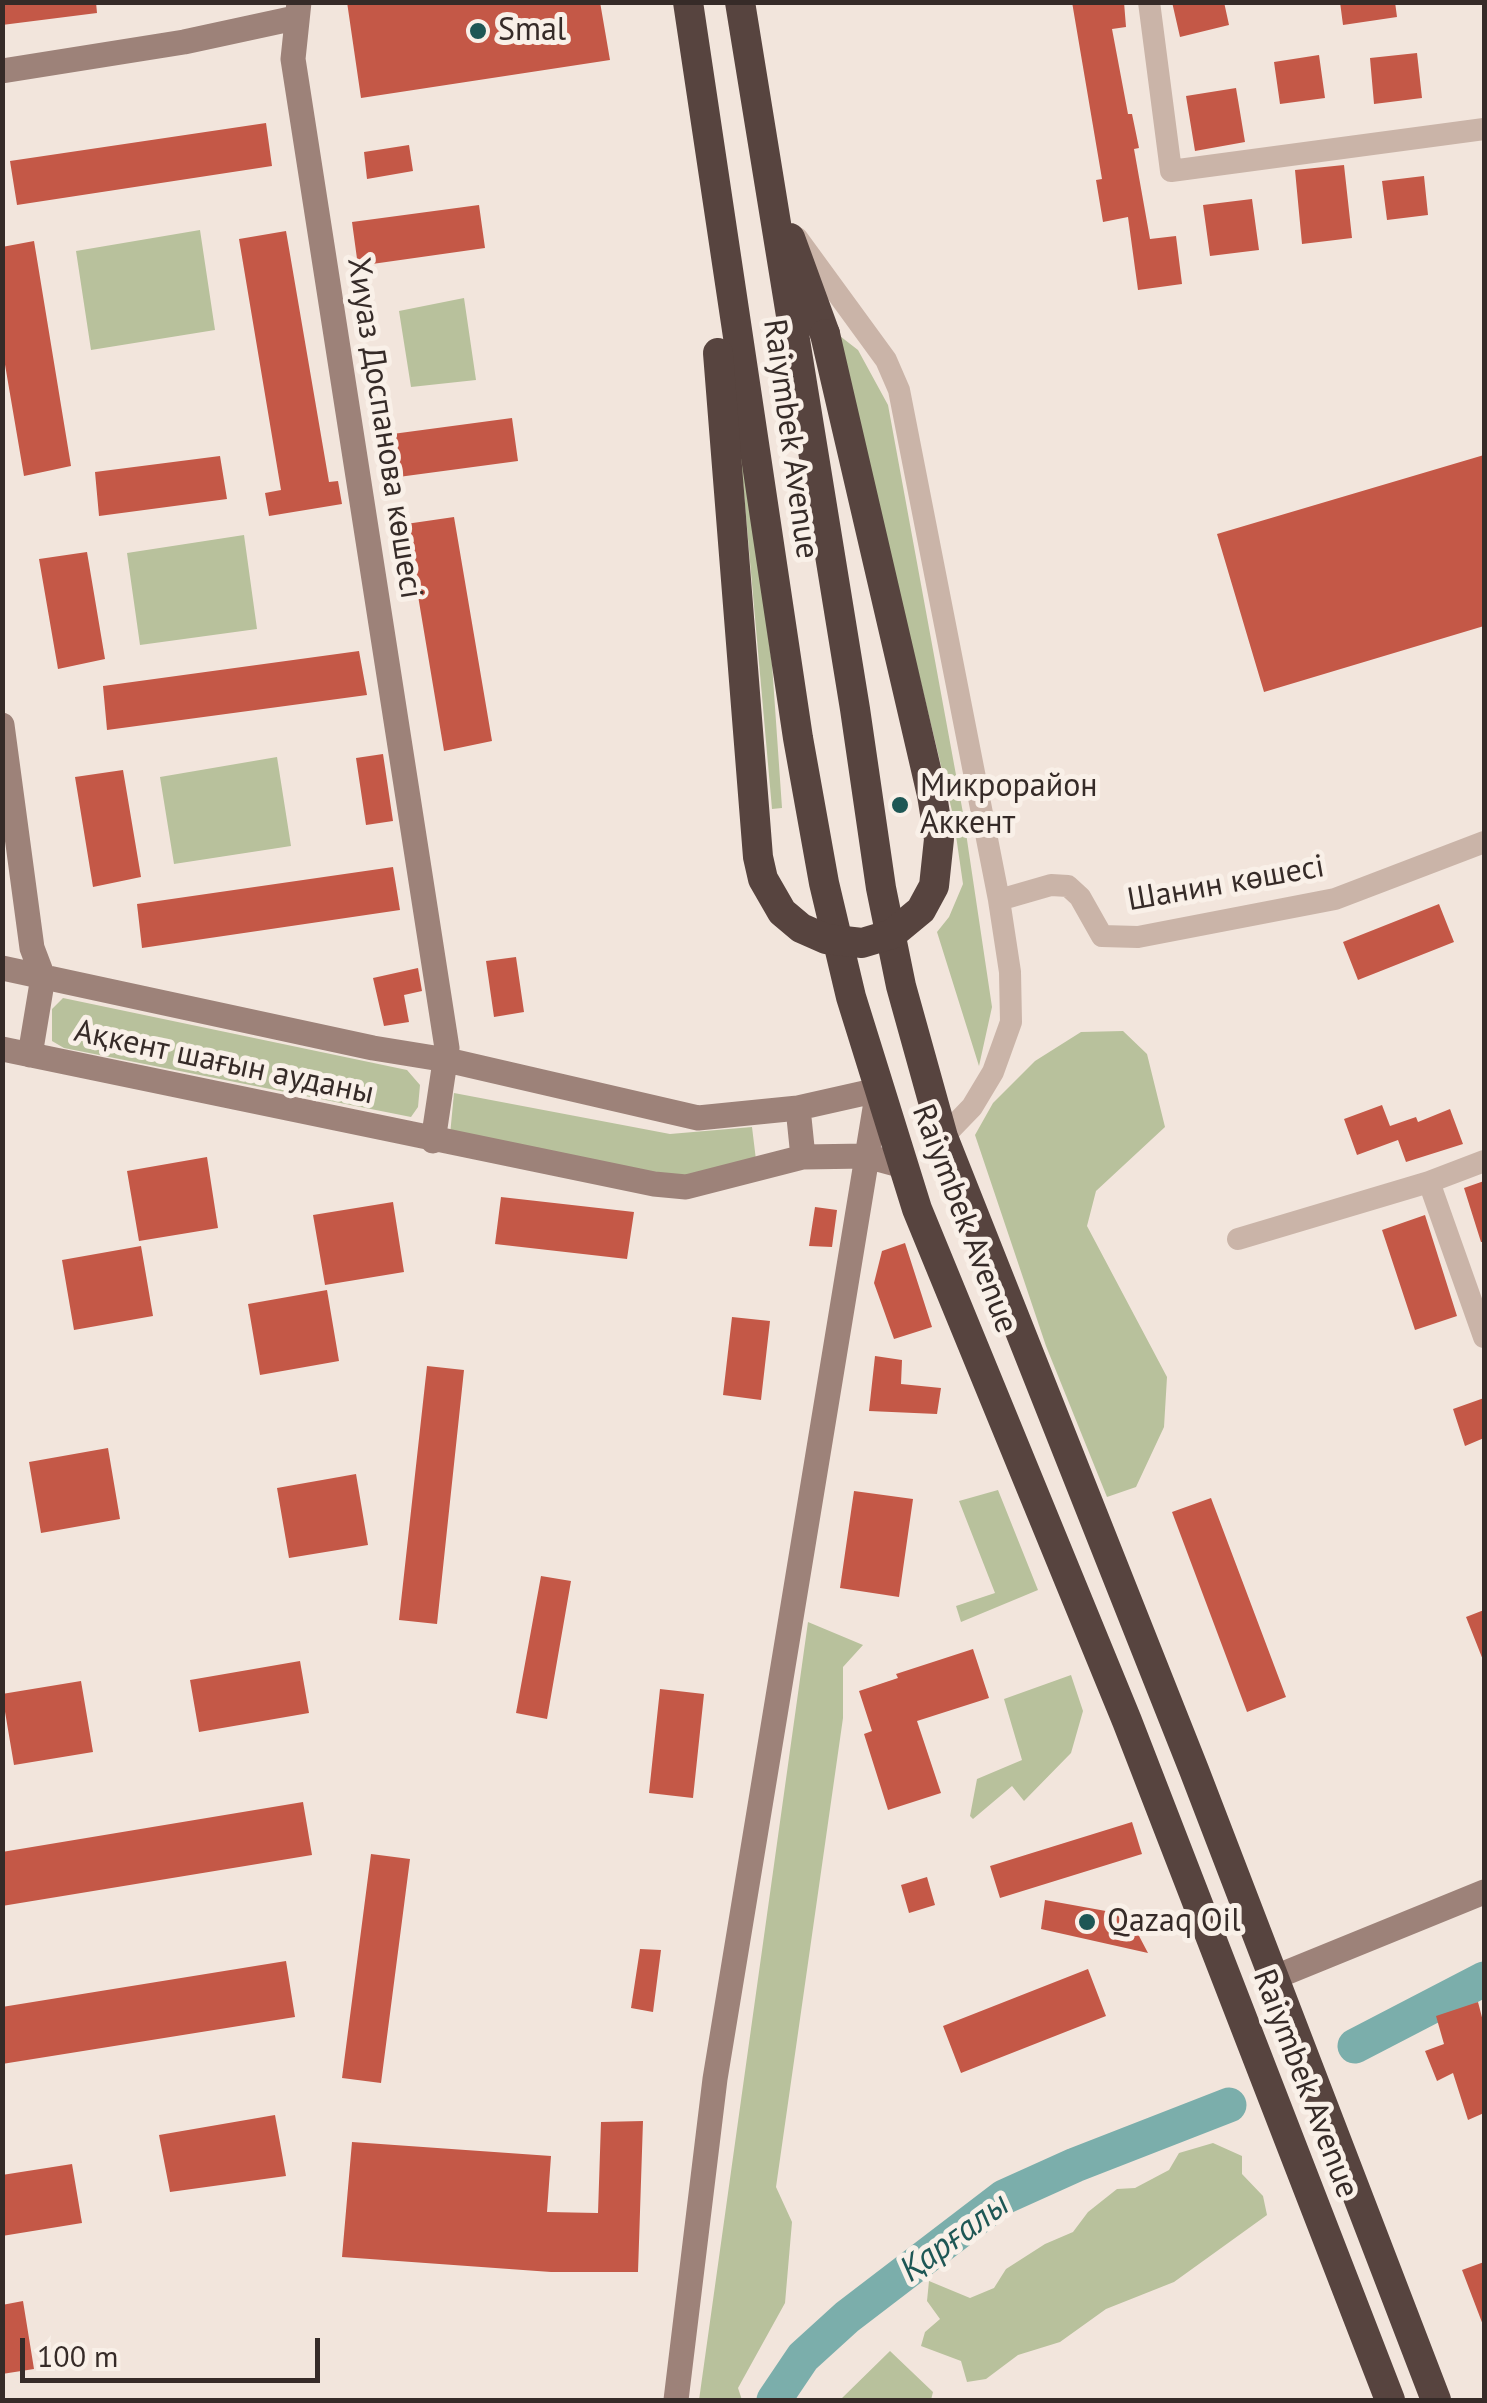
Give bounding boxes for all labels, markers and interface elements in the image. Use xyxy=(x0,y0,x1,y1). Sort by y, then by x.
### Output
place label: Smal xyxy=(498,12,566,50)
marker: Smal xyxy=(467,20,489,42)
street label: Хиуаз Доспанова көшесі xyxy=(338,254,430,602)
street label: Raiymbek Avenue xyxy=(754,317,826,561)
place label: Микрорайон Аккент xyxy=(920,768,1098,843)
marker: Микрорайон Аккент xyxy=(889,794,911,816)
street label: Шанин көшесі xyxy=(1125,848,1327,920)
street label: Ақкент шағын ауданы xyxy=(71,1012,377,1114)
street label: Raiymbek Avenue xyxy=(903,1099,1025,1339)
place label: Qazaq Oil xyxy=(1107,1903,1240,1941)
marker: Qazaq Oil xyxy=(1076,1911,1098,1933)
street label: Raiymbek Avenue xyxy=(1244,1964,1366,2204)
water label: Қарғалы xyxy=(892,2184,1018,2292)
scale bar xyxy=(25,2318,325,2380)
text: 100 m xyxy=(37,2336,118,2375)

